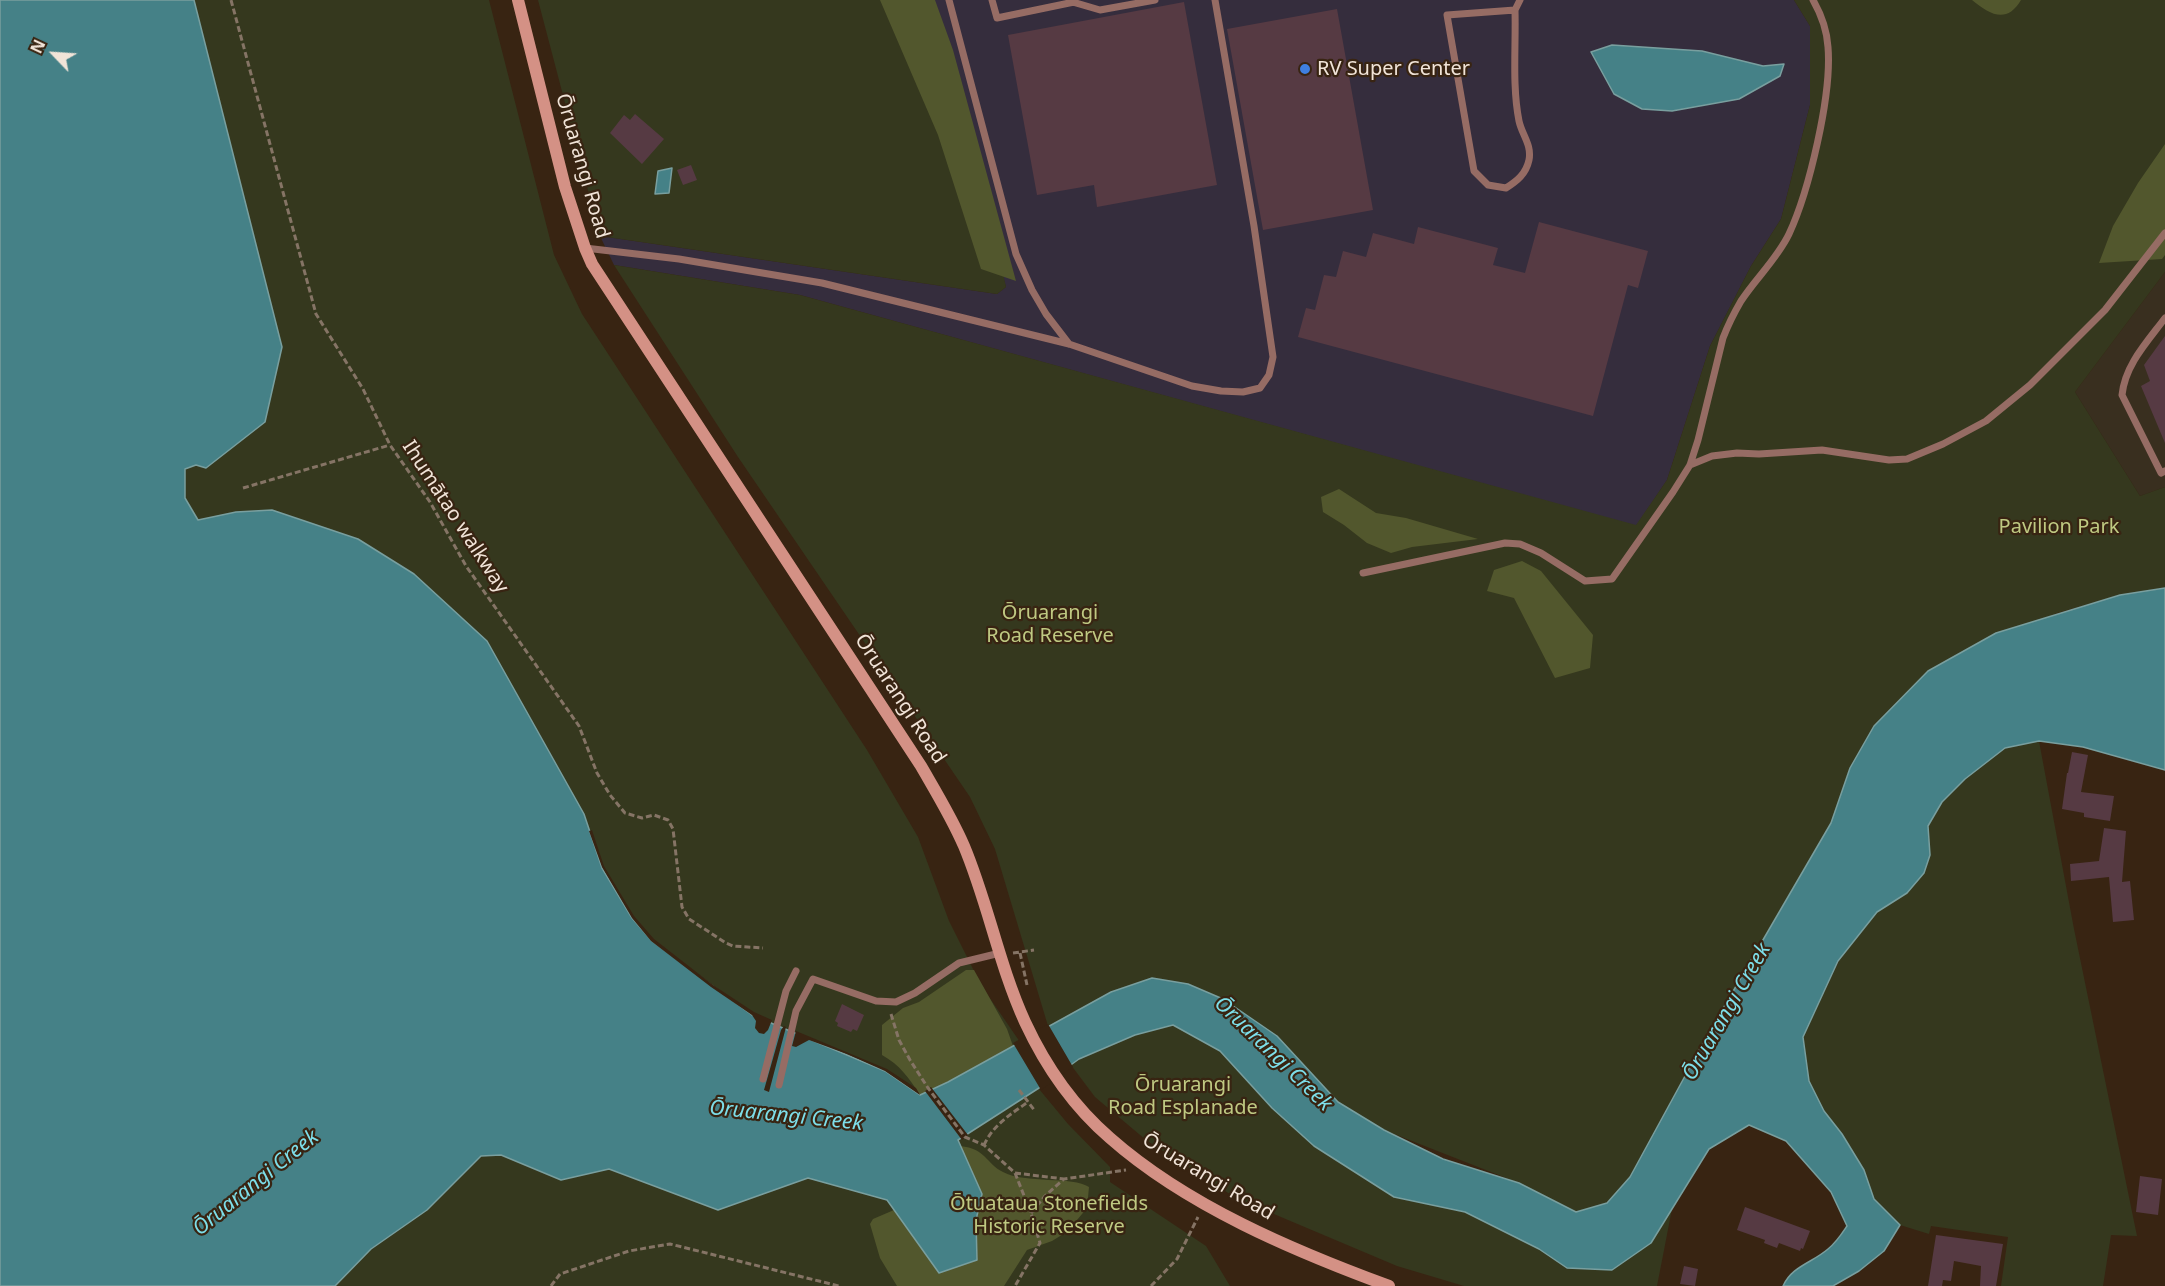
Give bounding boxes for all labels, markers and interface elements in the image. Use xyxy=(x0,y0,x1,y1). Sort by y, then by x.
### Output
north arrow xyxy=(24,24,84,84)
text: N xyxy=(25,36,50,57)
place label: RV Super Center xyxy=(1317,57,1470,81)
marker: RV Super Center xyxy=(1298,62,1312,76)
street label: Ōruarangi Road xyxy=(550,91,614,241)
street label: Ihumātao walkway xyxy=(397,436,513,598)
park label: Pavilion Park xyxy=(1999,515,2119,539)
park label: Ōruarangi Road Reserve xyxy=(986,601,1114,648)
street label: Ōruarangi Road xyxy=(849,630,951,768)
water label: Ōruarangi Creek xyxy=(1678,939,1776,1085)
water label: Ōruarangi Creek xyxy=(1209,991,1337,1117)
park label: Ōruarangi Road Esplanade xyxy=(1108,1073,1258,1120)
water label: Ōruarangi Creek xyxy=(708,1095,864,1137)
water label: Ōruarangi Creek xyxy=(188,1125,324,1241)
street label: Ōruarangi Road xyxy=(1138,1128,1278,1226)
park label: Ōtuataua Stonefields Historic Reserve xyxy=(950,1192,1148,1239)

